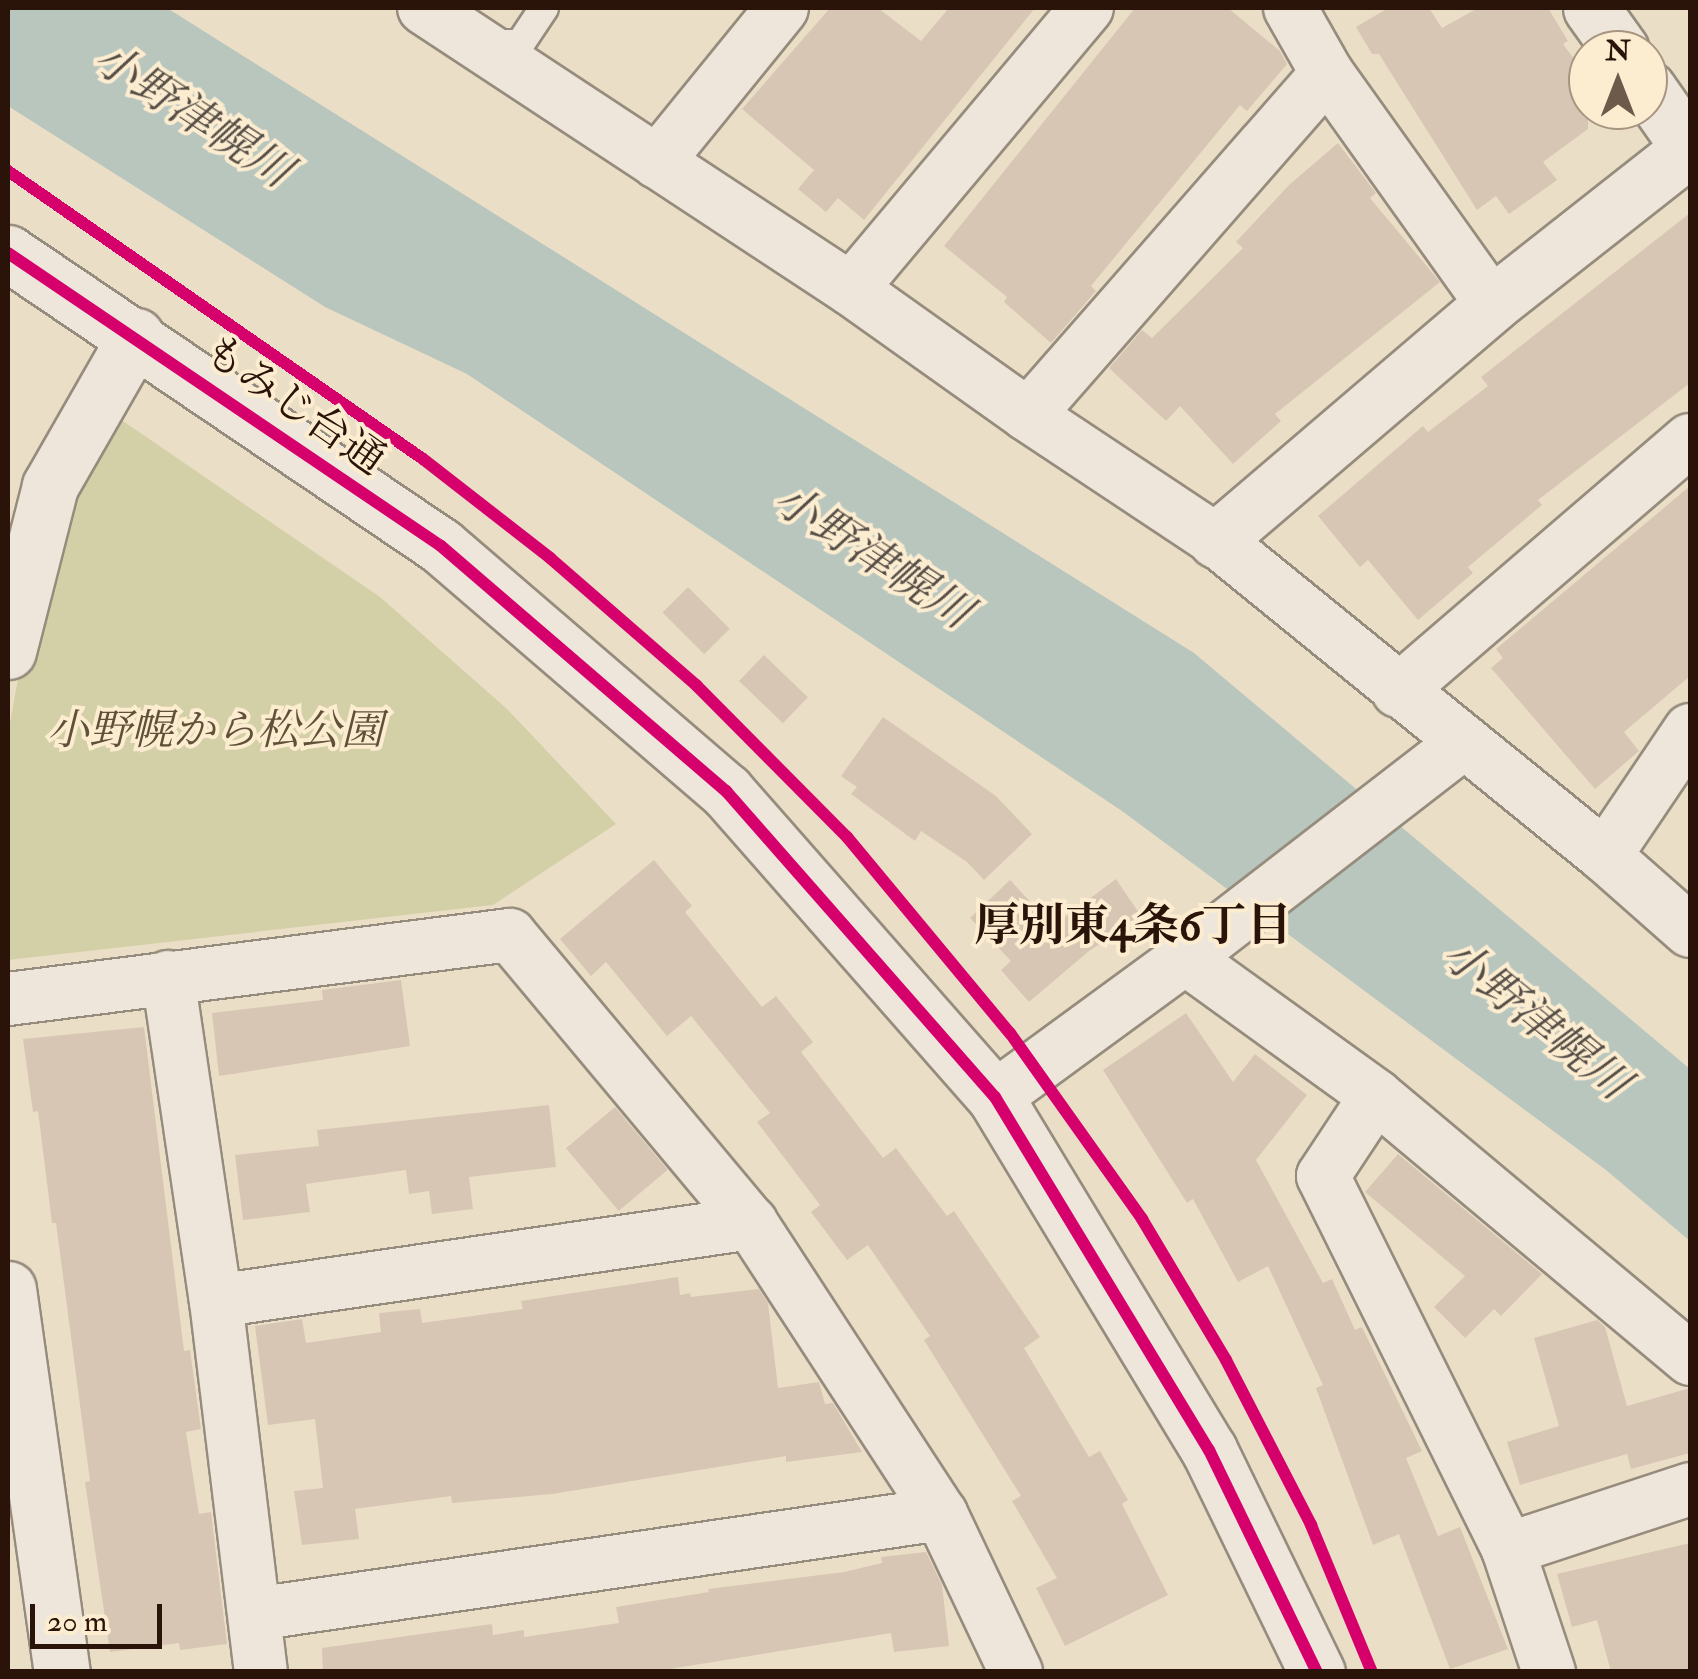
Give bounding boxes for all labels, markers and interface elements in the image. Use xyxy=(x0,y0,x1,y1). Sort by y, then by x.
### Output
north arrow xyxy=(1568,30,1668,130)
water label: 小野津幌川 xyxy=(83,32,301,200)
text: N xyxy=(1605,34,1631,69)
street label: もみじ台通 xyxy=(194,324,394,486)
water label: 小野津幌川 xyxy=(763,473,981,641)
park label: 小野幌から松公園 xyxy=(47,706,383,756)
district label: 厚別東4条6丁目 xyxy=(975,900,1291,954)
water label: 小野津幌川 xyxy=(1431,928,1639,1112)
scale bar xyxy=(35,1584,168,1646)
text: 20 m xyxy=(47,1603,107,1640)

